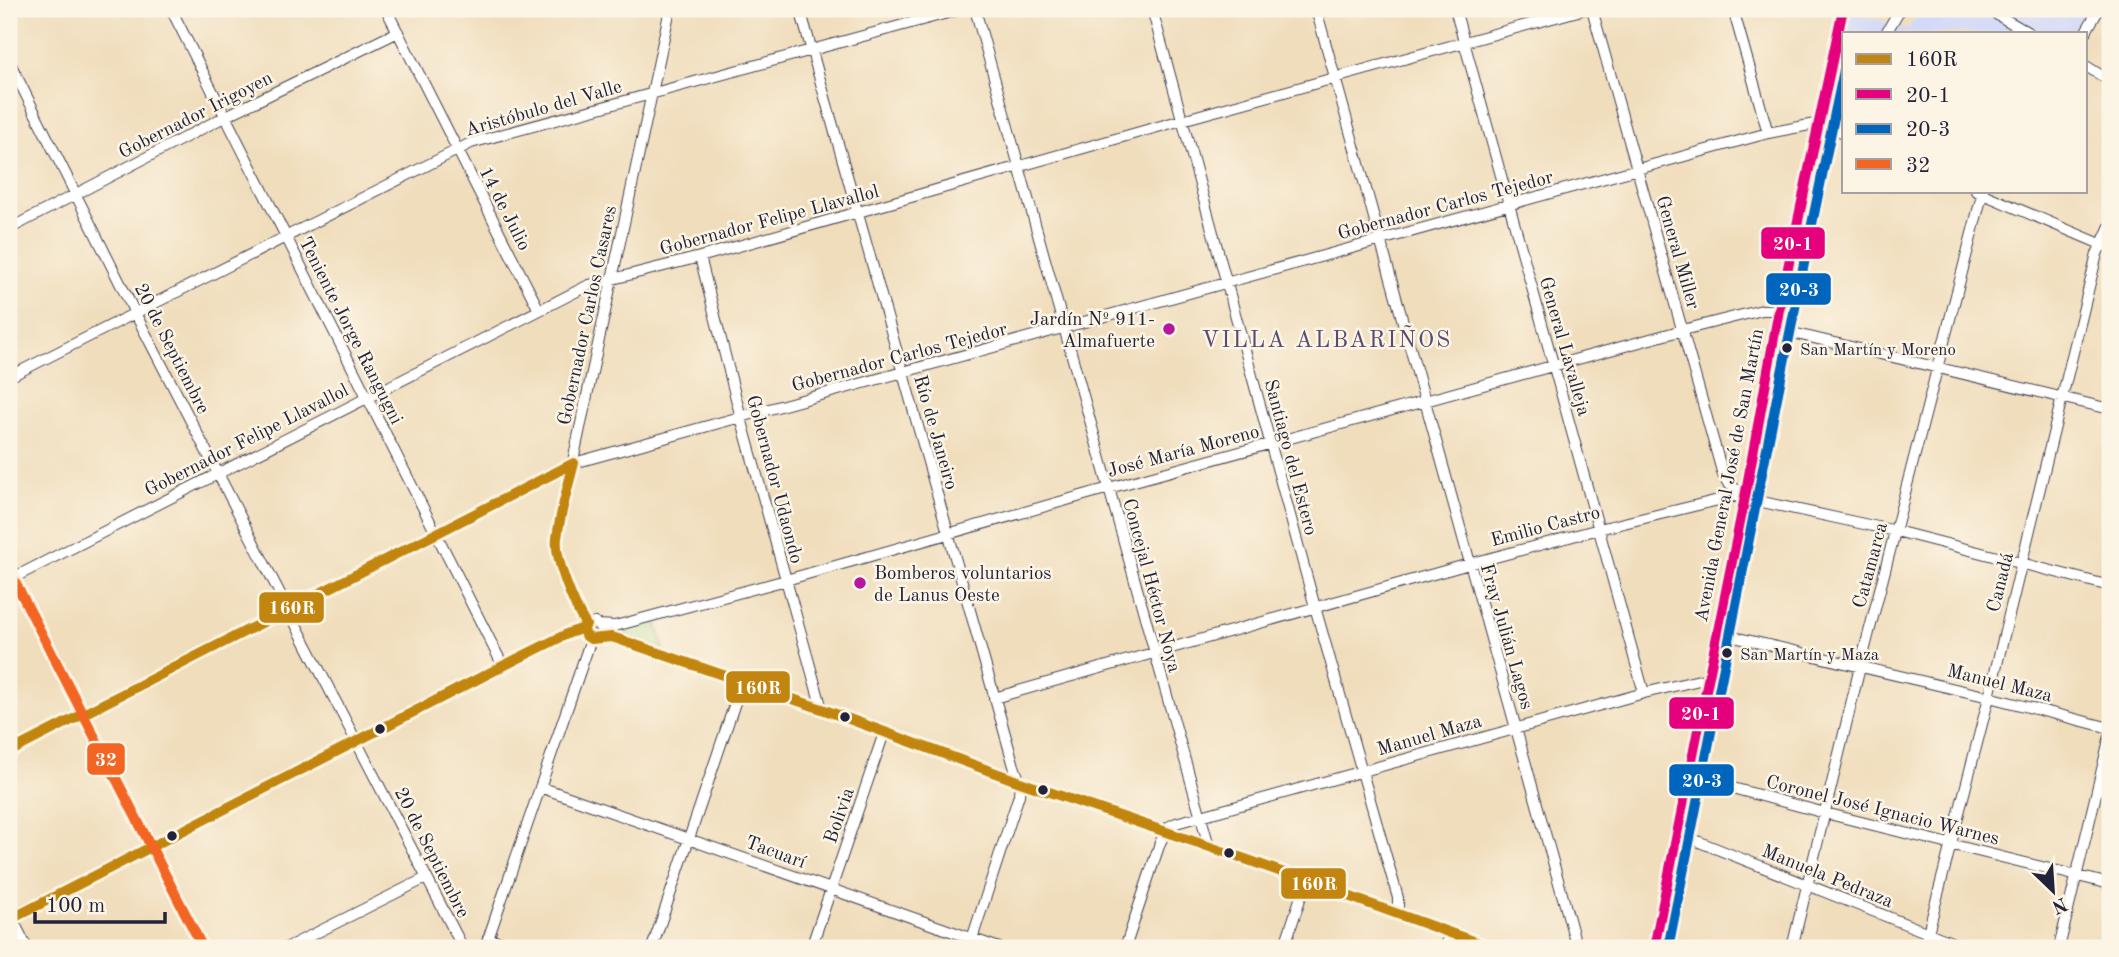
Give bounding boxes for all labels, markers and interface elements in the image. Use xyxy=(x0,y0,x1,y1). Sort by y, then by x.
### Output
legend xyxy=(1842,32,2088,192)
text: 160R xyxy=(1906,50,1958,71)
street label: Gobernador Irigoyen xyxy=(116,69,276,163)
street label: Aristóbulo del Valle xyxy=(463,78,624,141)
text: 20-1 xyxy=(1906,86,1950,107)
text: 20-3 xyxy=(1906,120,1950,141)
text: 32 xyxy=(1906,156,1930,177)
street label: 14 de Julio xyxy=(475,164,533,254)
street label: Gobernador Carlos Tejedor xyxy=(1336,168,1556,244)
street label: Gobernador Felipe Llavallol xyxy=(658,183,881,260)
street label: General Miller xyxy=(1651,194,1702,312)
street label: Gobernador Carlos Casares xyxy=(556,204,621,427)
line badge: 20-1 xyxy=(1760,226,1826,260)
street label: Teniente Jorge Rangugni xyxy=(294,235,405,428)
text: 20-1 xyxy=(1773,236,1813,255)
line badge: 20-3 xyxy=(1765,272,1832,306)
street label: General Lavalleja xyxy=(1535,275,1593,419)
street label: 20 de Septiembre xyxy=(130,281,212,417)
text: 20-3 xyxy=(1779,282,1819,301)
place label: Jardín Nº 911- Almafuerte xyxy=(1030,311,1155,352)
street label: Gobernador Carlos Tejedor xyxy=(790,320,1010,396)
marker: Jardín Nº 911- Almafuerte xyxy=(1161,321,1177,337)
district label: VILLA ALBARIÑOS xyxy=(1202,324,1452,352)
street label: Avenida General José de San Martín xyxy=(1693,327,1768,624)
marker: San Martín y Moreno xyxy=(1780,341,1794,355)
place label: San Martín y Moreno xyxy=(1800,342,1956,359)
street label: Río de Janeiro xyxy=(909,373,960,492)
street label: Santiago del Estero xyxy=(1260,378,1320,538)
street label: Gobernador Felipe Llavallol xyxy=(142,381,352,501)
street label: Gobernador Udaondo xyxy=(742,393,805,566)
street label: José María Moreno xyxy=(1106,423,1262,482)
street label: Concejal Héctor Noya xyxy=(1118,497,1183,675)
street label: Emilio Castro xyxy=(1489,504,1602,551)
street label: Catamarca xyxy=(1851,520,1892,611)
street label: Canadá xyxy=(1985,550,2018,615)
street label: Fray Julián Lagos xyxy=(1476,562,1536,712)
place label: Bomberos voluntarios de Lanus Oeste xyxy=(874,565,1052,606)
marker: Bomberos voluntarios de Lanus Oeste xyxy=(852,575,868,591)
line badge: 160R xyxy=(258,591,325,624)
text: 160R xyxy=(269,600,316,619)
marker: San Martín y Maza xyxy=(1720,646,1734,660)
place label: San Martín y Maza xyxy=(1740,647,1880,664)
street label: Manuel Maza xyxy=(1945,662,2055,707)
line badge: 160R xyxy=(725,670,791,704)
text: 160R xyxy=(735,680,782,699)
line badge: 20-1 xyxy=(1668,696,1735,730)
text: 20-1 xyxy=(1681,706,1721,725)
unlabelled marker xyxy=(838,710,852,724)
street label: Manuel Maza xyxy=(1375,712,1485,760)
unlabelled marker xyxy=(373,722,387,736)
line badge: 32 xyxy=(86,742,126,776)
text: 32 xyxy=(95,752,117,771)
line badge: 20-3 xyxy=(1668,763,1735,797)
text: 20-3 xyxy=(1682,773,1722,792)
street label: Coronel José Ignacio Warnes xyxy=(1764,773,2001,850)
unlabelled marker xyxy=(1036,783,1050,797)
street label: 20 de Septiembre xyxy=(390,785,472,921)
street label: Bolivia xyxy=(822,785,859,846)
unlabelled marker xyxy=(165,829,179,843)
street label: Tacuarí xyxy=(742,834,809,873)
street label: Manuela Pedraza xyxy=(1759,842,1896,913)
unlabelled marker xyxy=(1222,846,1236,860)
north arrow xyxy=(2018,856,2088,926)
line badge: 160R xyxy=(1280,867,1347,900)
text: 160R xyxy=(1291,876,1338,895)
scale bar xyxy=(35,880,164,924)
text: N xyxy=(2048,892,2070,916)
text: 100 m xyxy=(46,896,105,917)

